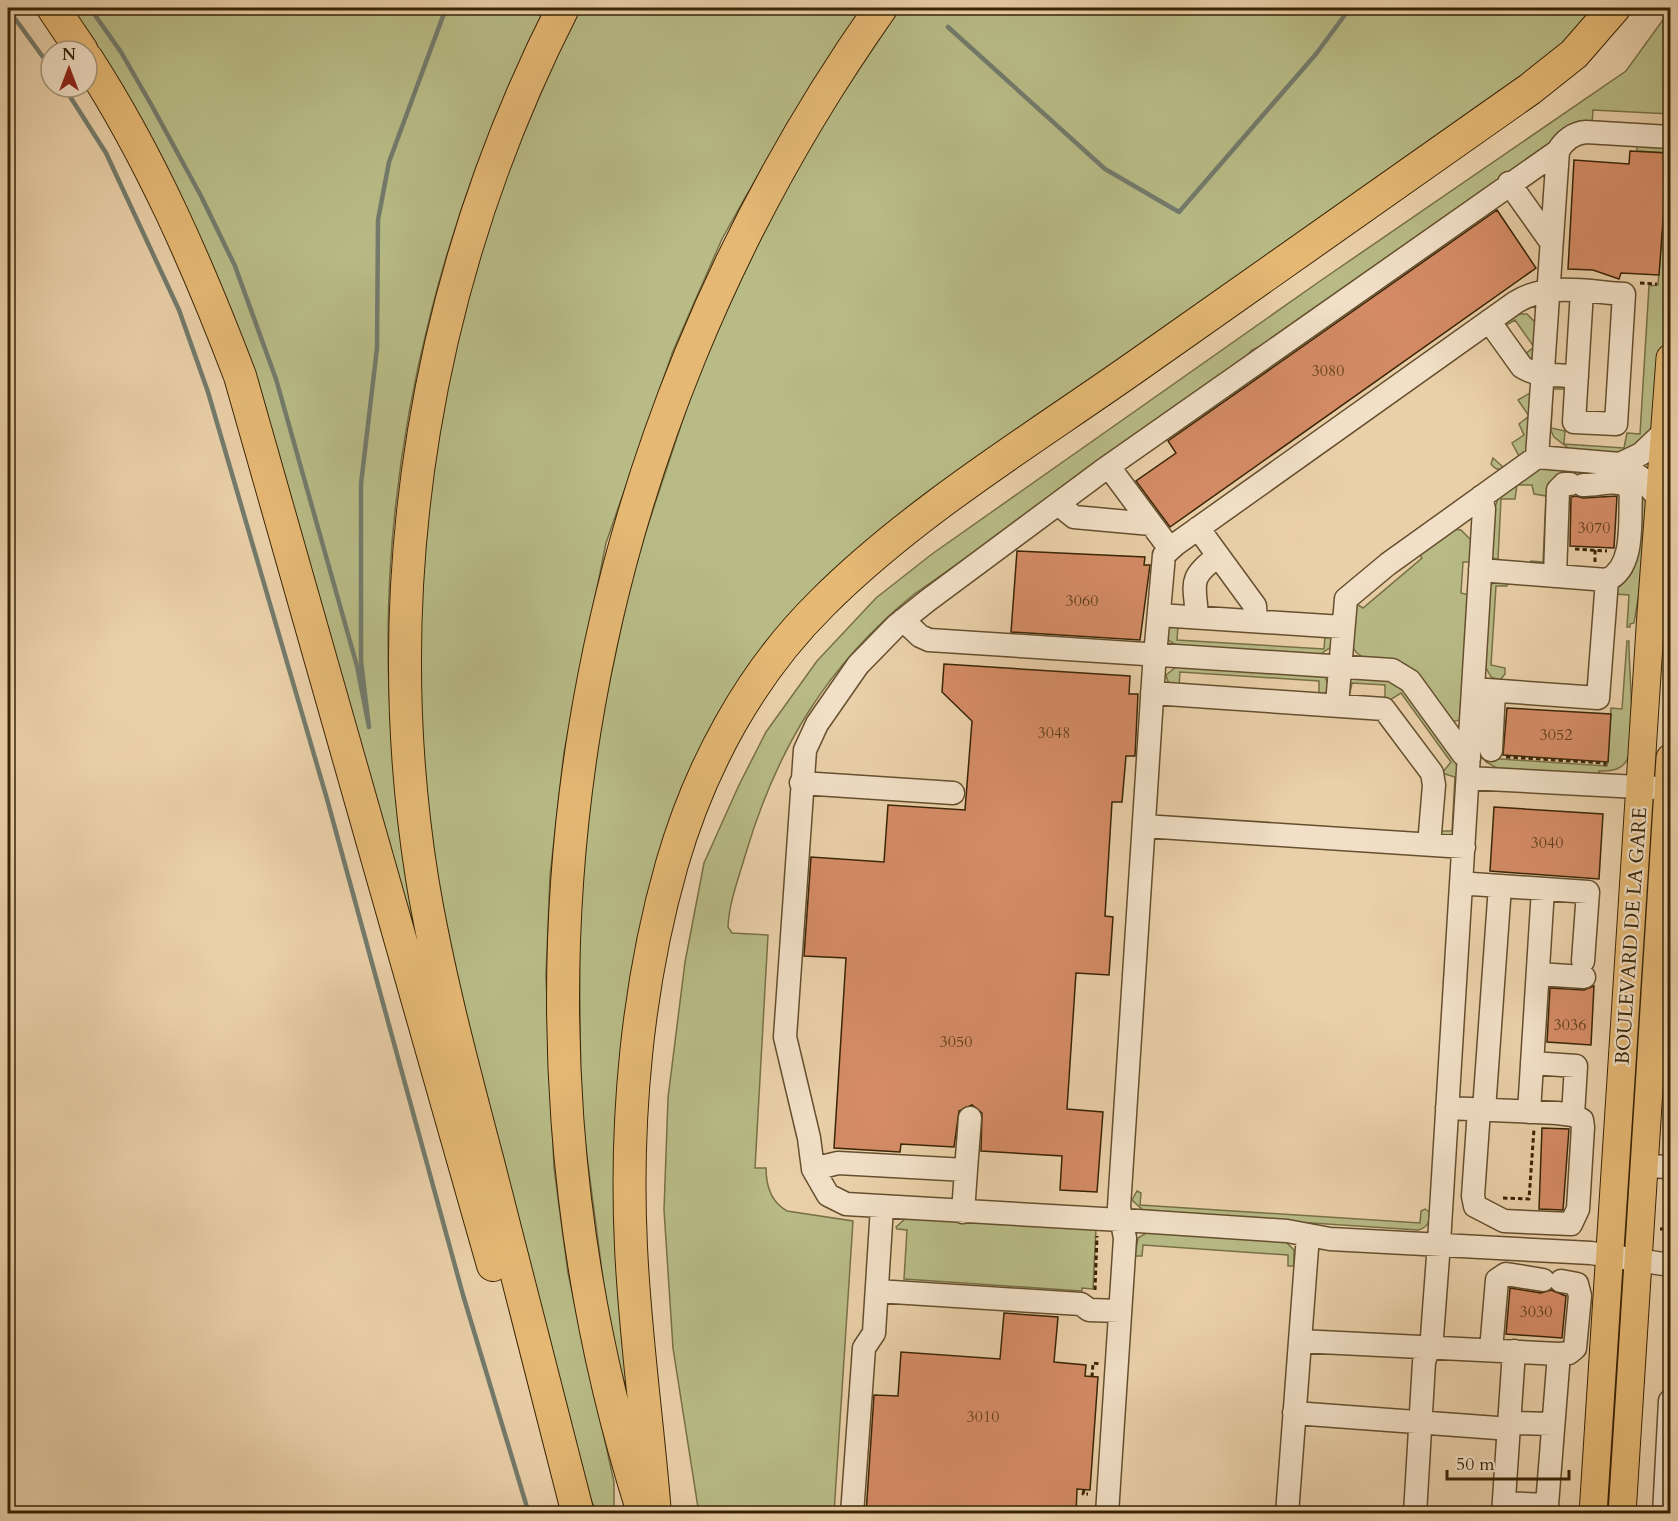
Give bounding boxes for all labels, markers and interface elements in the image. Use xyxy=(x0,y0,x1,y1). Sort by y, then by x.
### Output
north arrow xyxy=(39,39,99,99)
text: N xyxy=(62,44,76,66)
house number: 3080 xyxy=(1312,360,1344,382)
house number: 3070 xyxy=(1578,517,1610,539)
house number: 3060 xyxy=(1066,590,1098,612)
house number: 3048 xyxy=(1038,722,1070,744)
house number: 3052 xyxy=(1540,724,1572,746)
street label: BOULEVARD DE LA GARE xyxy=(1609,806,1653,1066)
house number: 3040 xyxy=(1531,832,1563,854)
house number: 3036 xyxy=(1554,1014,1586,1036)
house number: 3050 xyxy=(940,1031,972,1053)
house number: 3030 xyxy=(1520,1301,1552,1323)
house number: 3010 xyxy=(967,1406,999,1428)
scale bar xyxy=(1447,1443,1568,1481)
text: 50 m xyxy=(1456,1452,1495,1477)

